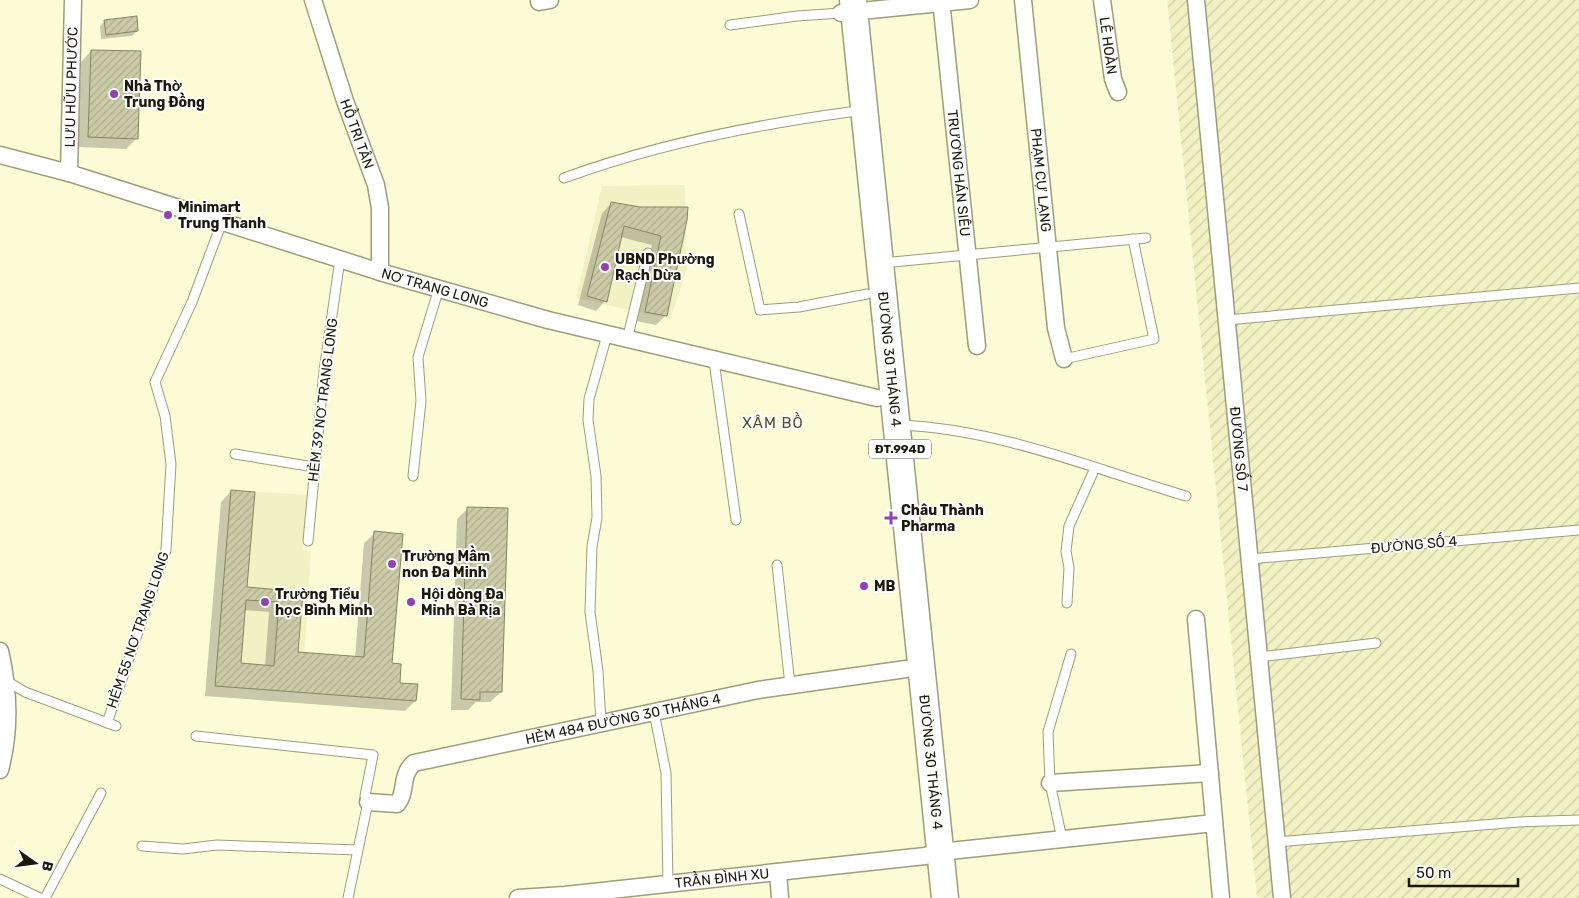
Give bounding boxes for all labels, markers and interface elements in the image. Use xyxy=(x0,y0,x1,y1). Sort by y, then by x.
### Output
street label: LÊ HOÀN xyxy=(1096,16,1121,76)
street label: LƯU HỮU PHƯỚC xyxy=(61,27,81,148)
place label: Nhà Thờ Trung Đồng xyxy=(124,78,205,111)
marker: Nhà Thờ Trung Đồng xyxy=(108,88,120,100)
street label: HỒ TRI TÂN xyxy=(337,97,378,171)
street label: TRƯƠNG HÁN SIÊU xyxy=(944,109,974,237)
street label: PHẠM CỰ LẠNG xyxy=(1027,127,1055,233)
place label: Minimart Trung Thanh xyxy=(178,199,266,232)
marker: Minimart Trung Thanh xyxy=(162,209,174,221)
place label: UBND Phường Rạch Dừa xyxy=(615,251,715,284)
marker: UBND Phường Rạch Dừa xyxy=(599,261,611,273)
street label: NƠ TRANG LONG xyxy=(380,264,491,311)
street label: ĐƯỜNG 30 THÁNG 4 xyxy=(874,291,905,428)
street label: HẺM 39 NƠ TRANG LONG xyxy=(305,317,341,483)
street label: ĐƯỜNG SỐ 7 xyxy=(1226,406,1253,492)
district label: XÂM BỒ xyxy=(742,412,804,432)
road number: ĐT.994D xyxy=(869,439,931,458)
place label: Châu Thành Pharma xyxy=(901,502,984,535)
marker: Châu Thành Pharma xyxy=(885,512,897,524)
street label: ĐƯỜNG SỐ 4 xyxy=(1370,530,1458,557)
place label: Trường Mầm non Đa Minh xyxy=(402,545,490,581)
street label: HẺM 55 NƠ TRANG LONG xyxy=(103,549,173,711)
marker: Trường Mầm non Đa Minh xyxy=(386,558,398,570)
place label: MB xyxy=(874,578,896,595)
marker: MB xyxy=(858,580,870,592)
place label: Trường Tiểu học Bình Minh xyxy=(275,586,373,619)
place label: Hội dòng Đa Minh Bà Rịa xyxy=(421,586,504,619)
marker: Trường Tiểu học Bình Minh xyxy=(259,596,271,608)
marker: Hội dòng Đa Minh Bà Rịa xyxy=(405,596,417,608)
street label: HẺM 484 ĐƯỜNG 30 THÁNG 4 xyxy=(524,690,723,748)
street label: ĐƯỜNG 30 THÁNG 4 xyxy=(916,694,946,831)
north arrow xyxy=(10,838,60,888)
scale bar xyxy=(1409,856,1518,888)
text: B xyxy=(38,859,57,873)
street label: TRẦN ĐÌNH XU xyxy=(674,864,770,892)
text: 50 m xyxy=(1416,864,1451,882)

